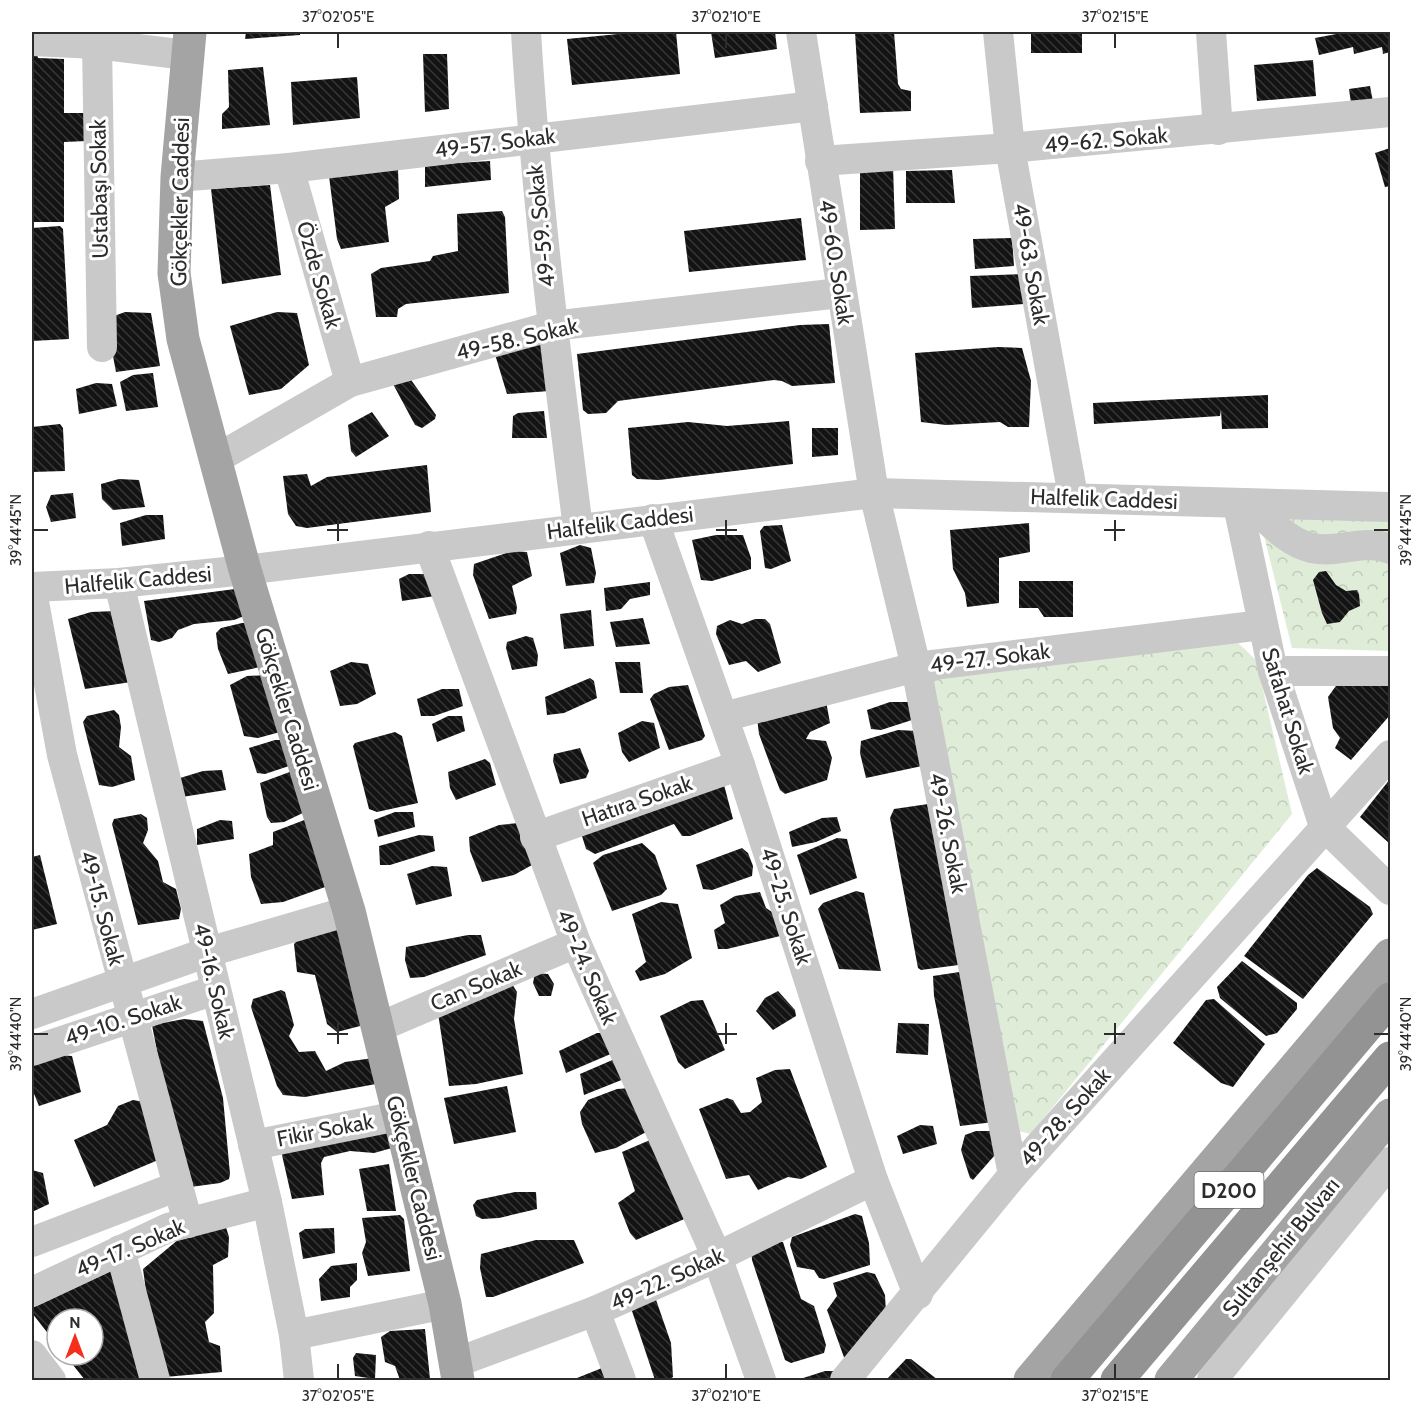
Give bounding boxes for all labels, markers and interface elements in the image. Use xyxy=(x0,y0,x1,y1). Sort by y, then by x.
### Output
text: 37°02'05"E xyxy=(302,8,374,26)
text: 37°02'10"E xyxy=(691,8,761,26)
text: 37°02'15"E xyxy=(1081,8,1149,26)
street label: Gökçekler Caddesi xyxy=(165,117,195,287)
street label: Ustabaşı Sokak xyxy=(84,119,114,259)
street label: 49-62. Sokak xyxy=(1043,121,1169,159)
street label: 49-57. Sokak xyxy=(433,122,557,164)
street label: 49-59. Sokak xyxy=(521,163,561,289)
street label: 49-60. Sokak xyxy=(813,197,859,327)
street label: 49-63. Sokak xyxy=(1007,201,1055,327)
street label: Özde Sokak xyxy=(291,218,347,332)
street label: 49-58. Sokak xyxy=(453,312,581,366)
street label: Halfelik Caddesi xyxy=(1030,483,1178,515)
text: 39°44'45"N xyxy=(7,494,25,566)
text: 39°44'45"N xyxy=(1397,494,1415,566)
street label: Halfelik Caddesi xyxy=(545,501,695,545)
street label: Halfelik Caddesi xyxy=(63,560,213,600)
street label: Gökçekler Caddesi xyxy=(249,624,325,794)
street label: 49-27. Sokak xyxy=(929,637,1052,679)
street label: Safahat Sokak xyxy=(1256,645,1320,778)
street label: Hatıra Sokak xyxy=(578,769,696,833)
street label: 49-26. Sokak xyxy=(923,770,973,896)
street label: 49-25. Sokak xyxy=(754,844,818,968)
street label: 49-15. Sokak xyxy=(74,848,130,969)
street label: 49-24. Sokak xyxy=(551,905,623,1029)
street label: 49-16. Sokak xyxy=(188,920,241,1042)
street label: Can Sokak xyxy=(426,955,526,1017)
street label: 49-10. Sokak xyxy=(61,988,185,1052)
text: 39°44'40"N xyxy=(7,997,25,1071)
text: 39°44'40"N xyxy=(1397,997,1415,1071)
street label: 49-28. Sokak xyxy=(1014,1062,1116,1172)
street label: Gökçekler Caddesi xyxy=(380,1093,448,1263)
street label: Fikir Sokak xyxy=(275,1107,376,1153)
road number: D200 xyxy=(1194,1172,1264,1208)
street label: Sultanşehir Bulvarı xyxy=(1217,1172,1345,1322)
street label: 49-17. Sokak xyxy=(71,1213,189,1283)
street label: 49-22. Sokak xyxy=(606,1242,728,1316)
north arrow xyxy=(45,1307,105,1367)
text: N xyxy=(69,1313,81,1332)
text: 37°02'05"E xyxy=(302,1387,374,1405)
text: 37°02'10"E xyxy=(691,1387,761,1405)
text: 37°02'15"E xyxy=(1081,1387,1149,1405)

